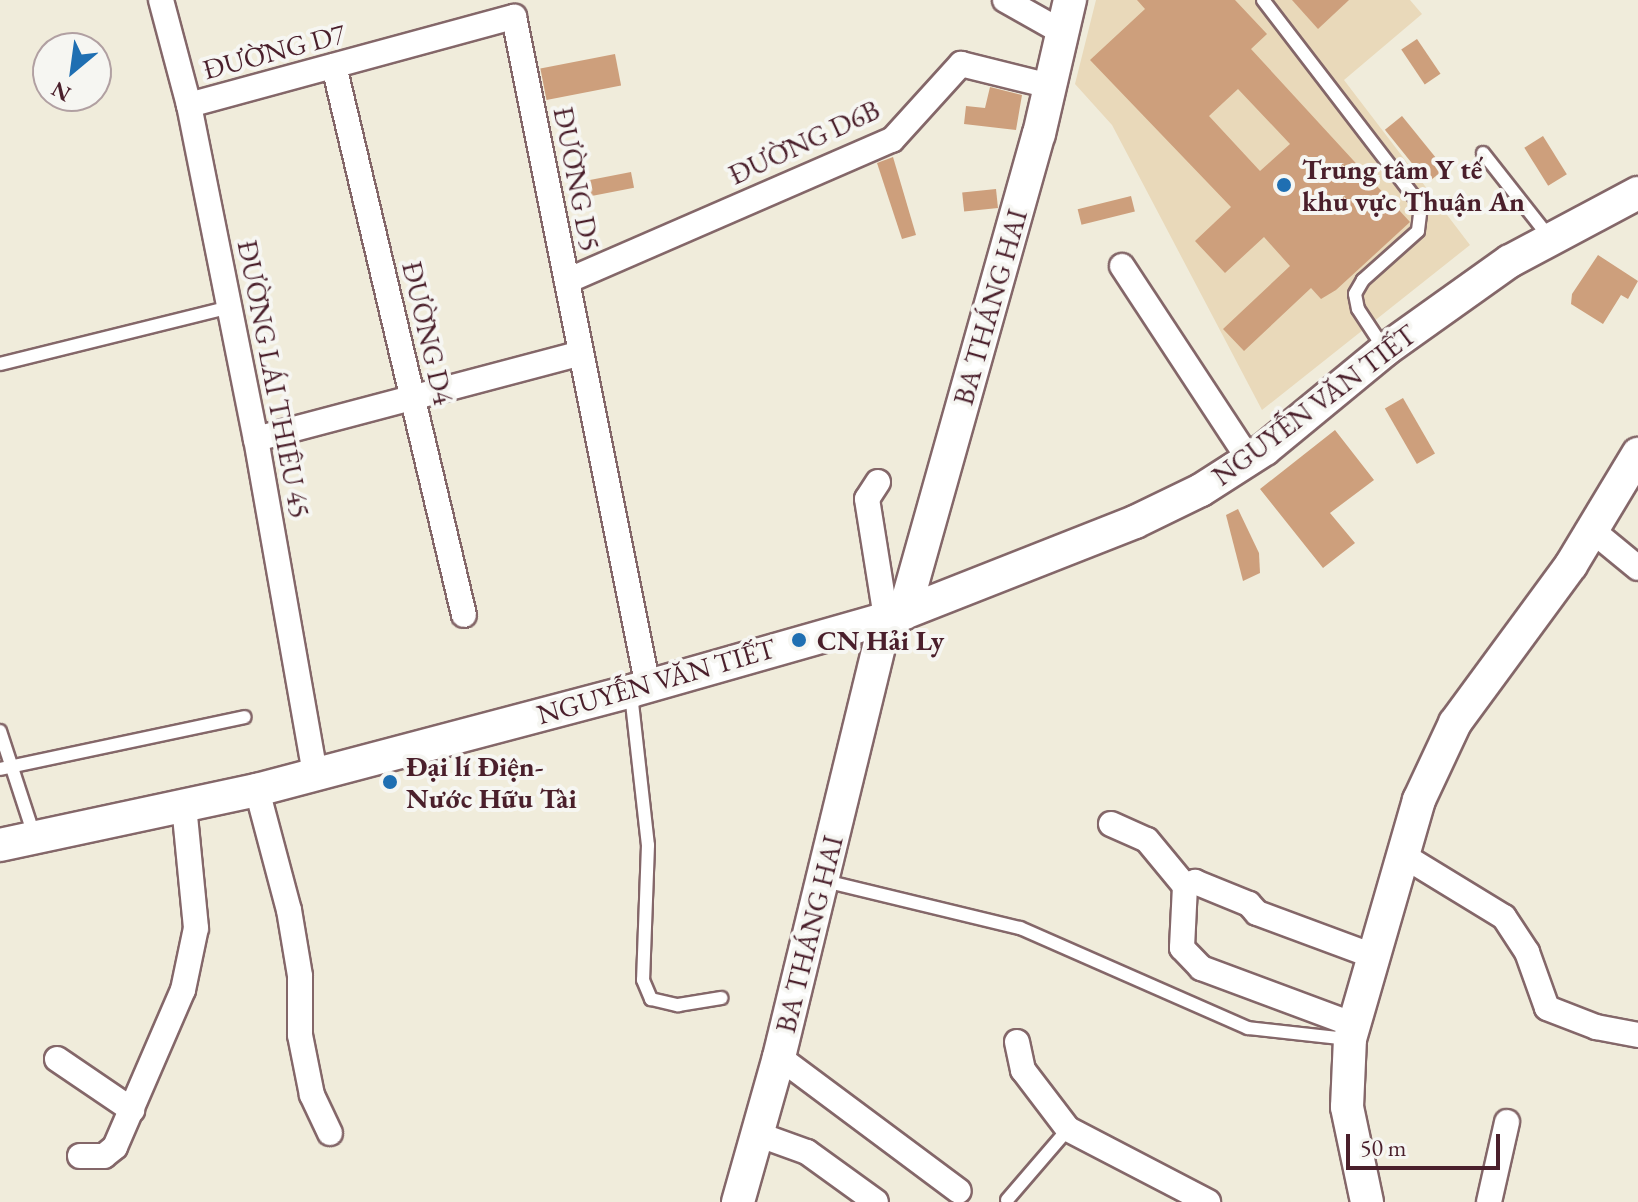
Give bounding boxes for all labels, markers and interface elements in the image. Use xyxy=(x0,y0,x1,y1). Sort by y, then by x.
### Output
street label: ĐƯỜNG D7 xyxy=(199,16,349,86)
north arrow xyxy=(32,32,112,112)
text: N xyxy=(46,75,76,109)
street label: ĐƯỜNG D6B xyxy=(723,92,885,192)
street label: ĐƯỜNG D5 xyxy=(547,104,607,254)
place label: Trung tâm Y tế khu vực Thuận An xyxy=(1302,152,1525,218)
marker: Trung tâm Y tế khu vực Thuận An xyxy=(1273,174,1295,196)
street label: BA THÁNG HAI xyxy=(946,205,1034,409)
street label: ĐƯỜNG LÁI THIÊU 45 xyxy=(231,237,317,521)
street label: ĐƯỜNG D4 xyxy=(395,258,461,408)
street label: NGUYỄN VĂN TIẾT xyxy=(1205,317,1423,493)
place label: CN Hải Ly xyxy=(817,623,944,657)
marker: CN Hải Ly xyxy=(788,629,810,651)
street label: NGUYỄN VĂN TIẾT xyxy=(533,631,779,731)
place label: Đại lí Điện- Nước Hữu Tài xyxy=(406,749,577,815)
marker: Đại lí Điện- Nước Hữu Tài xyxy=(381,773,399,791)
street label: BA THÁNG HAI xyxy=(768,832,850,1036)
scale bar xyxy=(1350,1118,1504,1168)
text: 50 m xyxy=(1360,1132,1407,1163)

